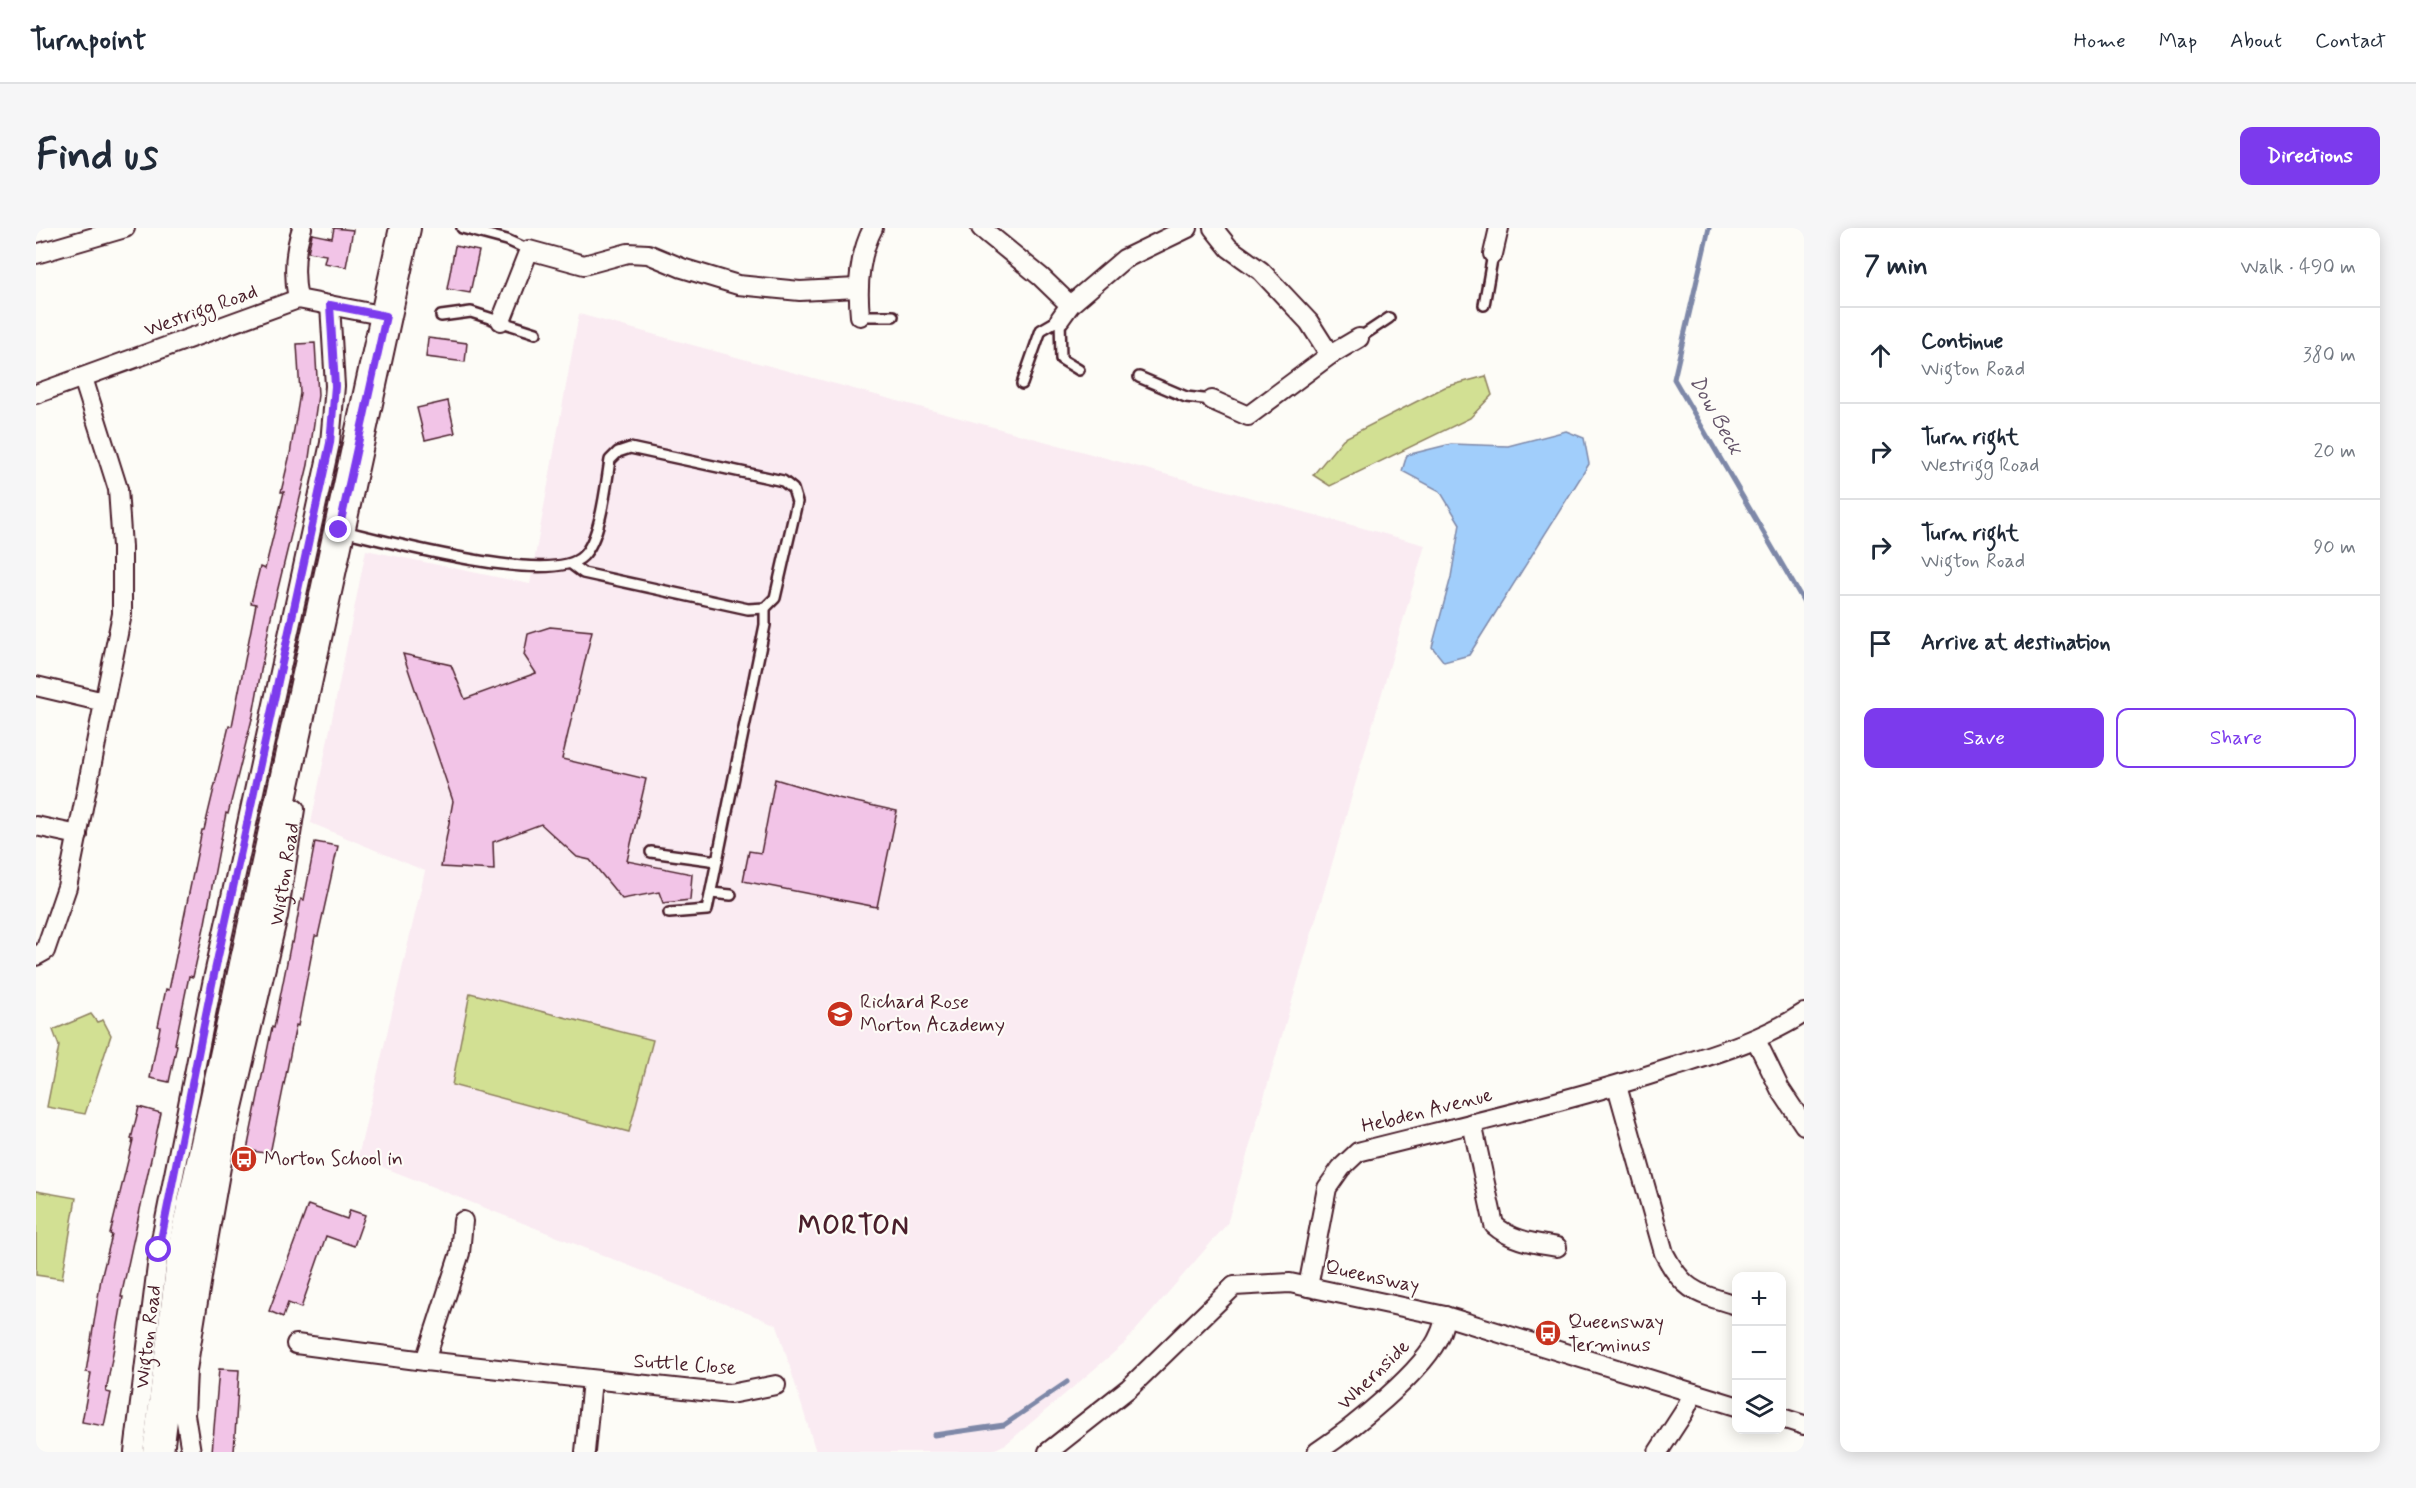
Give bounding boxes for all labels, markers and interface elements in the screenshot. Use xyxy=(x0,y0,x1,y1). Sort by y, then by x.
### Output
text: Turnpoint xyxy=(30,23,146,60)
text: Home xyxy=(2074,27,2126,55)
text: Map xyxy=(2159,27,2197,55)
text: About xyxy=(2230,27,2282,55)
text: Contact xyxy=(2315,27,2386,55)
button: Directions xyxy=(2240,127,2380,185)
text: Find us xyxy=(36,129,158,184)
text: 7 min xyxy=(1864,250,1928,284)
text: Walk · 490 m xyxy=(2241,254,2356,281)
street label: Westrigg Road xyxy=(141,278,262,346)
text: Continue xyxy=(1921,328,2003,356)
icon: ahead xyxy=(1864,339,1897,372)
text: 380 m xyxy=(2303,342,2356,369)
text: Wigton Road xyxy=(1921,356,2025,383)
water label: Dow Beck xyxy=(1683,370,1750,461)
text: Turn right xyxy=(1921,424,2019,452)
icon: right xyxy=(1864,435,1897,468)
text: 20 m xyxy=(2313,438,2356,465)
text: Westrigg Road xyxy=(1921,452,2039,479)
route end xyxy=(325,516,351,542)
text: Turn right xyxy=(1921,520,2019,548)
icon: right xyxy=(1864,531,1897,564)
text: 90 m xyxy=(2313,534,2356,561)
text: Wigton Road xyxy=(1921,548,2025,575)
icon: arrive xyxy=(1864,627,1897,660)
text: Arrive at destination xyxy=(1921,629,2111,657)
button: Save xyxy=(1864,708,2104,768)
button: Share xyxy=(2116,708,2356,768)
street label: Wigton Road xyxy=(263,821,306,929)
place label: Richard Rose Morton Academy xyxy=(860,989,1005,1039)
school or university icon: Richard Rose Morton Academy xyxy=(825,999,855,1029)
street label: Hebden Avenue xyxy=(1359,1082,1495,1140)
bus stop icon: Morton School in xyxy=(229,1144,259,1174)
place label: Morton School in xyxy=(264,1146,403,1173)
district label: MORTON xyxy=(798,1210,910,1244)
route start xyxy=(145,1236,171,1262)
street label: Queensway xyxy=(1322,1254,1422,1300)
map controls xyxy=(1732,1272,1786,1434)
button: + xyxy=(1732,1272,1786,1326)
street label: Wigton Road xyxy=(128,1284,168,1390)
place label: Queensway Terminus xyxy=(1568,1309,1664,1359)
bus stop icon: Queensway Terminus xyxy=(1533,1318,1563,1348)
button: − xyxy=(1732,1326,1786,1380)
street label: Whernside xyxy=(1332,1334,1416,1416)
street label: Suttle Close xyxy=(633,1348,737,1382)
button: layers xyxy=(1732,1380,1786,1434)

